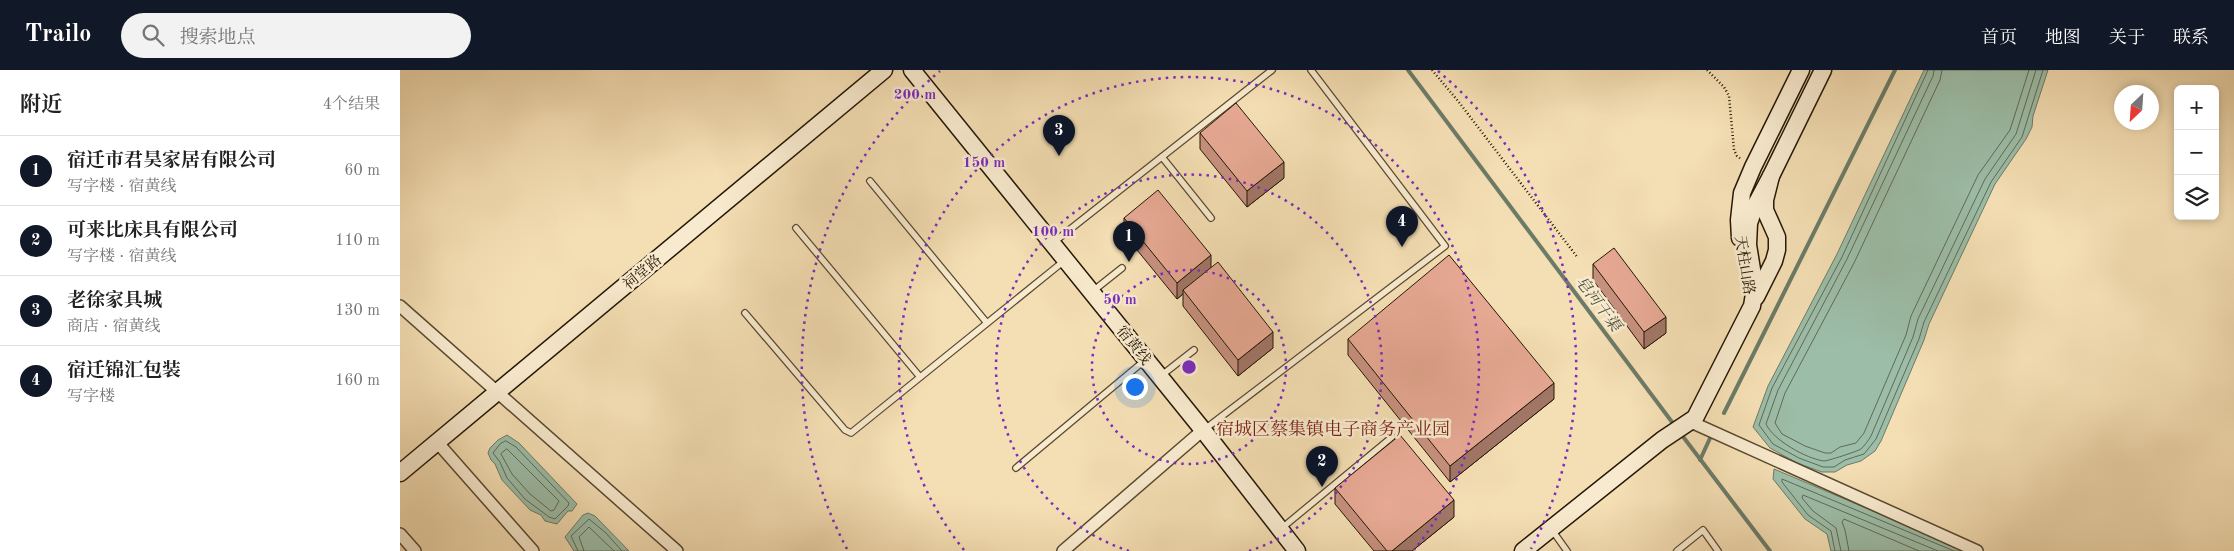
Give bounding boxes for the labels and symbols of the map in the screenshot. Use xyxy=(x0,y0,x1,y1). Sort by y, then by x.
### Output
north arrow xyxy=(2114,85,2159,130)
text: 200 m xyxy=(894,88,936,103)
pin: 3 xyxy=(1043,115,1075,156)
text: 150 m xyxy=(963,156,1005,171)
pin: 4 xyxy=(1386,206,1418,247)
pin: 1 xyxy=(1113,221,1145,262)
text: 100 m xyxy=(1032,225,1074,240)
street label: 天柱山路 xyxy=(1731,234,1758,296)
street label: 祠堂路 xyxy=(620,251,665,293)
water label: 皂河干渠 xyxy=(1572,273,1626,336)
text: 50 m xyxy=(1103,293,1137,308)
street label: 宿黄线 xyxy=(1113,322,1154,368)
centre of rings xyxy=(1180,358,1198,376)
your location xyxy=(1122,374,1148,400)
district label: 宿城区蔡集镇电子商务产业园 xyxy=(1216,419,1450,439)
pin: 2 xyxy=(1306,446,1338,487)

